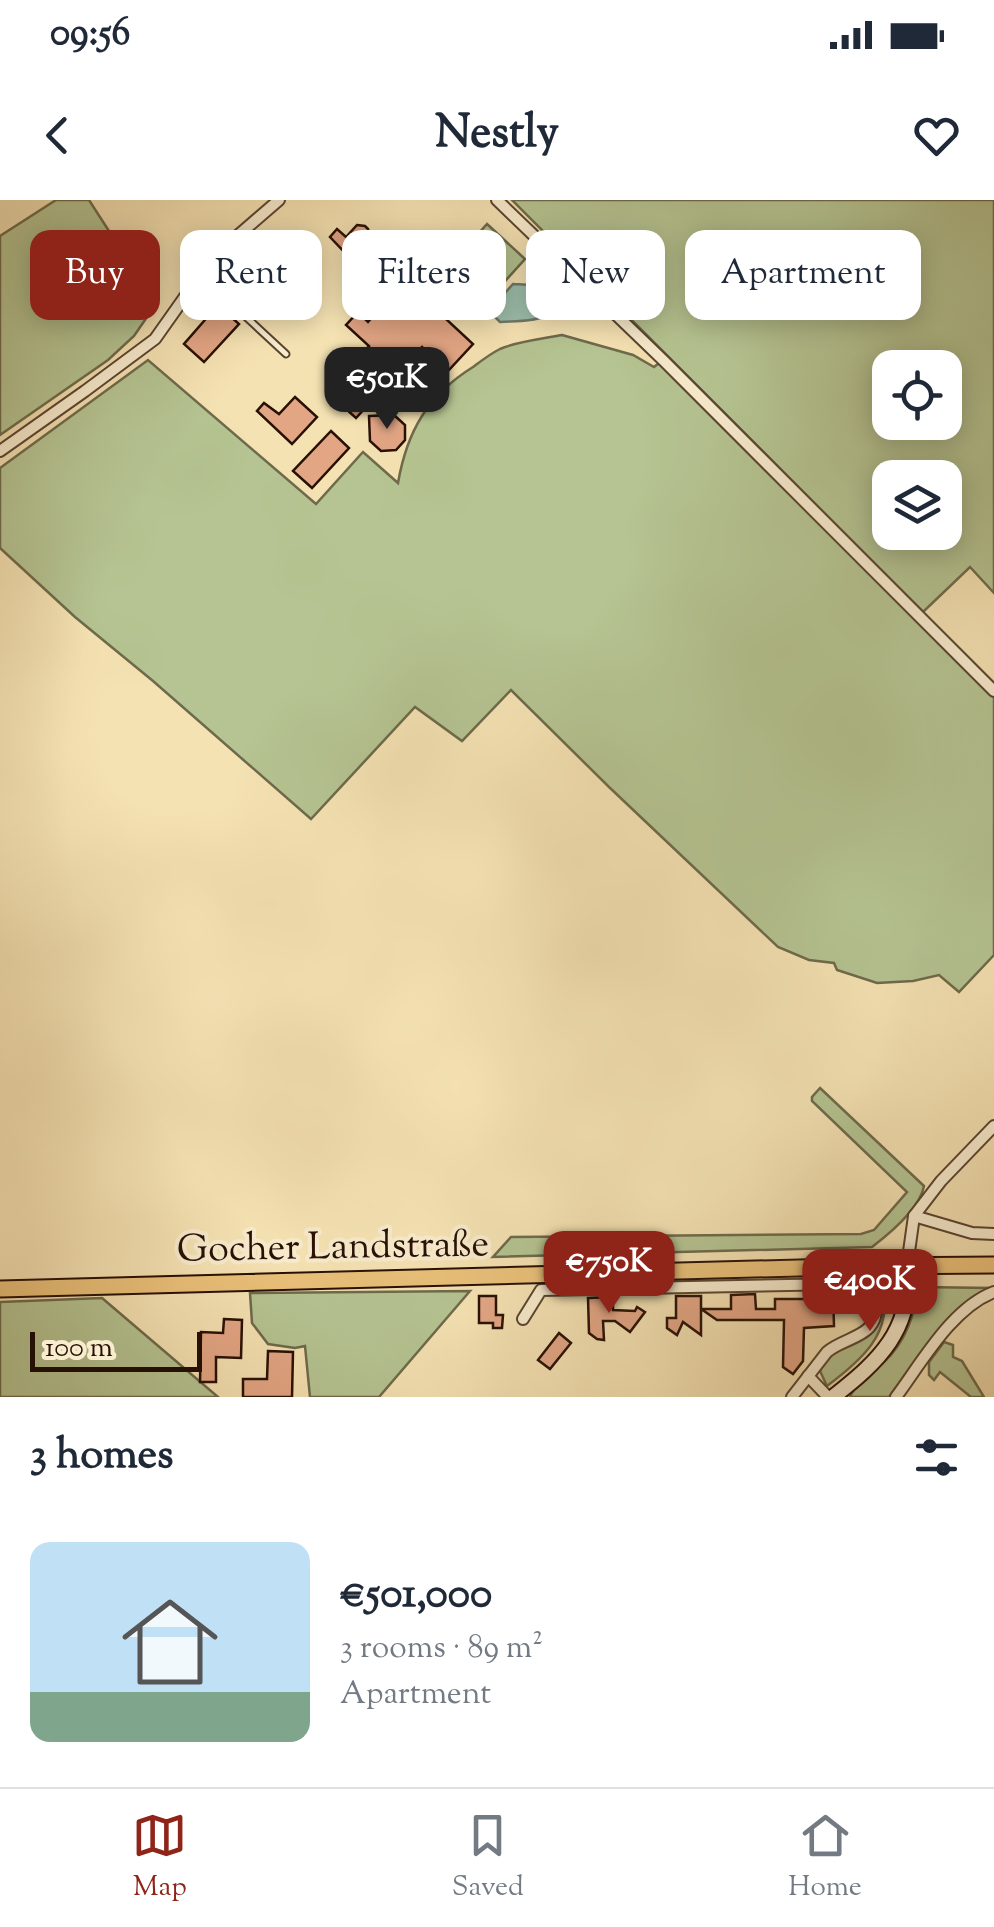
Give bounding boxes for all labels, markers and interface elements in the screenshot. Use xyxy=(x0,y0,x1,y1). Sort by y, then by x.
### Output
text: 09:56 xyxy=(50,8,130,62)
text: Nestly xyxy=(435,103,559,168)
icon: back xyxy=(30,108,85,163)
icon: heart xyxy=(909,108,964,163)
chip: Buy xyxy=(30,230,160,320)
chip: Rent xyxy=(180,230,322,320)
chip: Filters xyxy=(342,230,506,320)
chip: New xyxy=(526,230,665,320)
chip: Apartment xyxy=(685,230,921,320)
pin: €501K xyxy=(317,347,457,432)
map controls xyxy=(872,350,962,550)
button: locate xyxy=(872,350,962,440)
text: €501K xyxy=(346,356,428,402)
button: layers xyxy=(872,460,962,550)
street label: Gocher Landstraße xyxy=(176,1219,490,1279)
pin: €750K xyxy=(539,1231,679,1316)
text: €750K xyxy=(566,1240,652,1286)
pin: €400K xyxy=(800,1249,940,1334)
text: €400K xyxy=(824,1258,916,1304)
scale bar xyxy=(30,1327,202,1372)
text: 100 m xyxy=(45,1329,113,1369)
text: 3 homes xyxy=(30,1427,174,1487)
icon: filters xyxy=(909,1430,964,1485)
text: €501,000 xyxy=(340,1566,492,1626)
icon: home xyxy=(110,1582,230,1702)
text: 3 rooms · 89 m² xyxy=(340,1626,543,1672)
text: Apartment xyxy=(340,1672,491,1718)
tab: Map xyxy=(132,1808,187,1908)
tab: Saved xyxy=(452,1808,524,1908)
tab: Home xyxy=(788,1808,862,1908)

